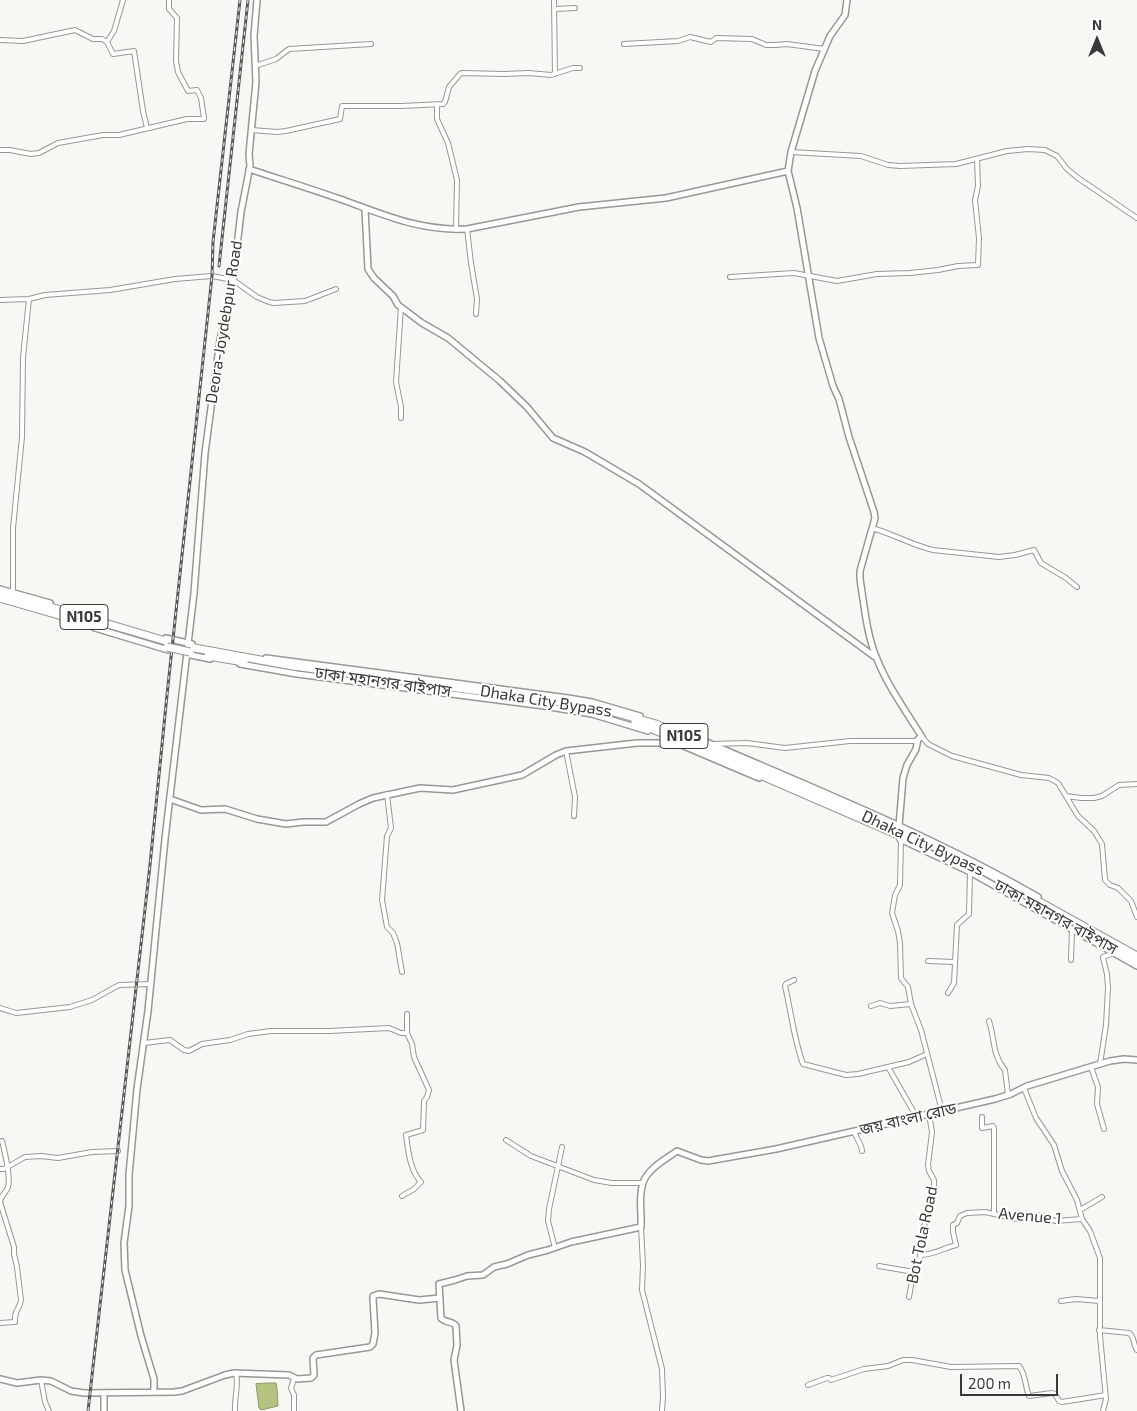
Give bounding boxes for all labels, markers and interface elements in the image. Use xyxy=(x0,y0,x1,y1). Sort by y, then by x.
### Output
north arrow xyxy=(1072,15,1122,65)
text: N xyxy=(1092,16,1102,33)
street label: Deora-Joydebpur Road xyxy=(202,239,246,405)
road number: N105 xyxy=(60,604,108,630)
street label: ঢাকা মহানগর বাইপাস xyxy=(314,663,452,701)
street label: Dhaka City Bypass xyxy=(479,681,613,721)
road number: N105 xyxy=(660,724,708,748)
street label: Dhaka City Bypass xyxy=(859,806,987,880)
street label: ঢাকা মহানগর বাইপাস xyxy=(991,875,1121,959)
street label: জয় বাংলা রোড xyxy=(858,1099,958,1139)
street label: Bot Tola Road xyxy=(902,1184,942,1286)
street label: Avenue 1 xyxy=(998,1204,1062,1228)
scale bar xyxy=(962,1364,1060,1396)
text: 200 m xyxy=(968,1374,1011,1392)

